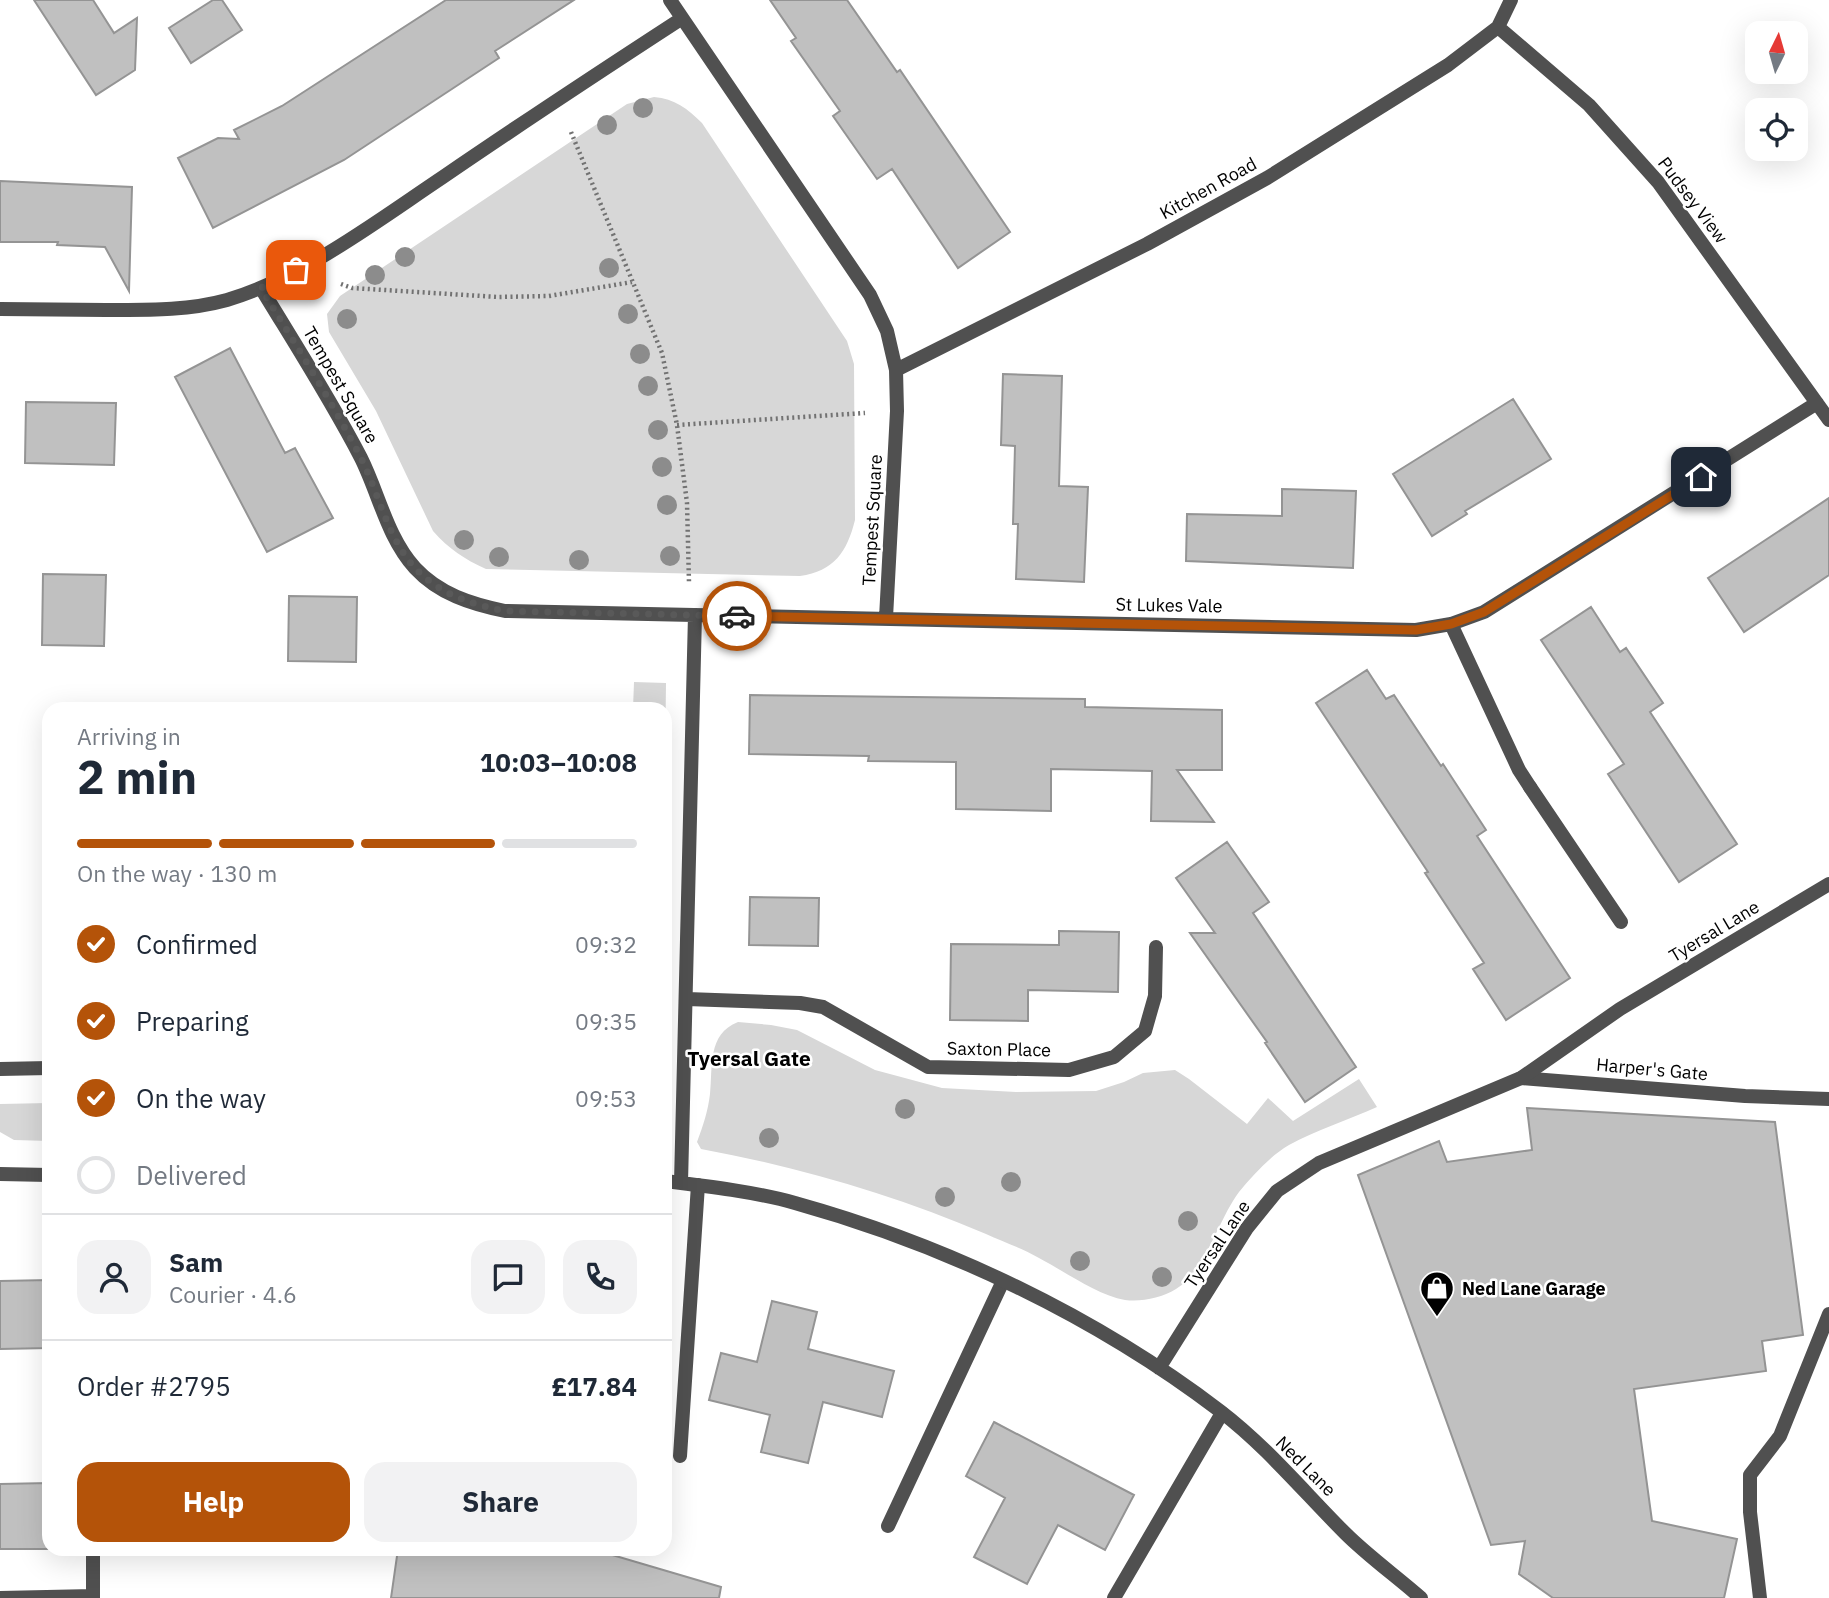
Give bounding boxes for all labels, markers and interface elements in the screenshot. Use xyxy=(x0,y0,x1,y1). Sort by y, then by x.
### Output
north arrow xyxy=(1745,21,1808,84)
map controls xyxy=(1745,21,1808,161)
button: locate xyxy=(1745,98,1808,161)
street label: Kitchen Road xyxy=(1156,152,1260,224)
street label: Pudsey View xyxy=(1653,152,1733,248)
pin xyxy=(266,240,326,300)
icon: bag xyxy=(277,251,315,289)
street label: Tempest Square xyxy=(298,322,384,448)
pin xyxy=(1671,447,1731,507)
street label: Tempest Square xyxy=(857,454,887,586)
icon: home xyxy=(1682,458,1720,496)
courier xyxy=(702,581,772,651)
street label: St Lukes Vale xyxy=(1115,593,1223,617)
icon: car xyxy=(718,597,756,635)
text: Arriving in xyxy=(77,721,181,751)
text: 10:03–10:08 xyxy=(480,745,637,779)
text: 2 min xyxy=(77,747,197,807)
text: On the way · 130 m xyxy=(77,858,277,888)
street label: Tyersal Lane xyxy=(1665,895,1763,967)
icon: check xyxy=(77,925,115,963)
text: Confirmed xyxy=(136,927,258,961)
text: 09:32 xyxy=(575,929,637,959)
icon: check xyxy=(77,1002,115,1040)
text: Preparing xyxy=(136,1004,249,1038)
text: 09:35 xyxy=(575,1006,637,1036)
street label: Saxton Place xyxy=(947,1037,1051,1061)
district label: Tyersal Gate xyxy=(687,1044,811,1072)
street label: Harper's Gate xyxy=(1595,1053,1709,1085)
icon: check xyxy=(77,1079,115,1117)
text: On the way xyxy=(136,1081,266,1115)
text: 09:53 xyxy=(575,1083,637,1113)
text: Delivered xyxy=(136,1158,247,1192)
street label: Tyersal Lane xyxy=(1179,1196,1255,1292)
button: person xyxy=(77,1240,151,1314)
button: chat xyxy=(471,1240,545,1314)
button: phone xyxy=(563,1240,637,1314)
text: Sam xyxy=(169,1245,223,1279)
shop icon: Ned Lane Garage xyxy=(1418,1269,1456,1318)
place label: Ned Lane Garage xyxy=(1462,1277,1606,1300)
text: Courier · 4.6 xyxy=(169,1279,297,1309)
text: Order #2795 xyxy=(77,1369,231,1403)
text: £17.84 xyxy=(551,1369,637,1403)
street label: Ned Lane xyxy=(1271,1431,1341,1501)
button: Help xyxy=(77,1462,350,1542)
button: Share xyxy=(364,1462,637,1542)

